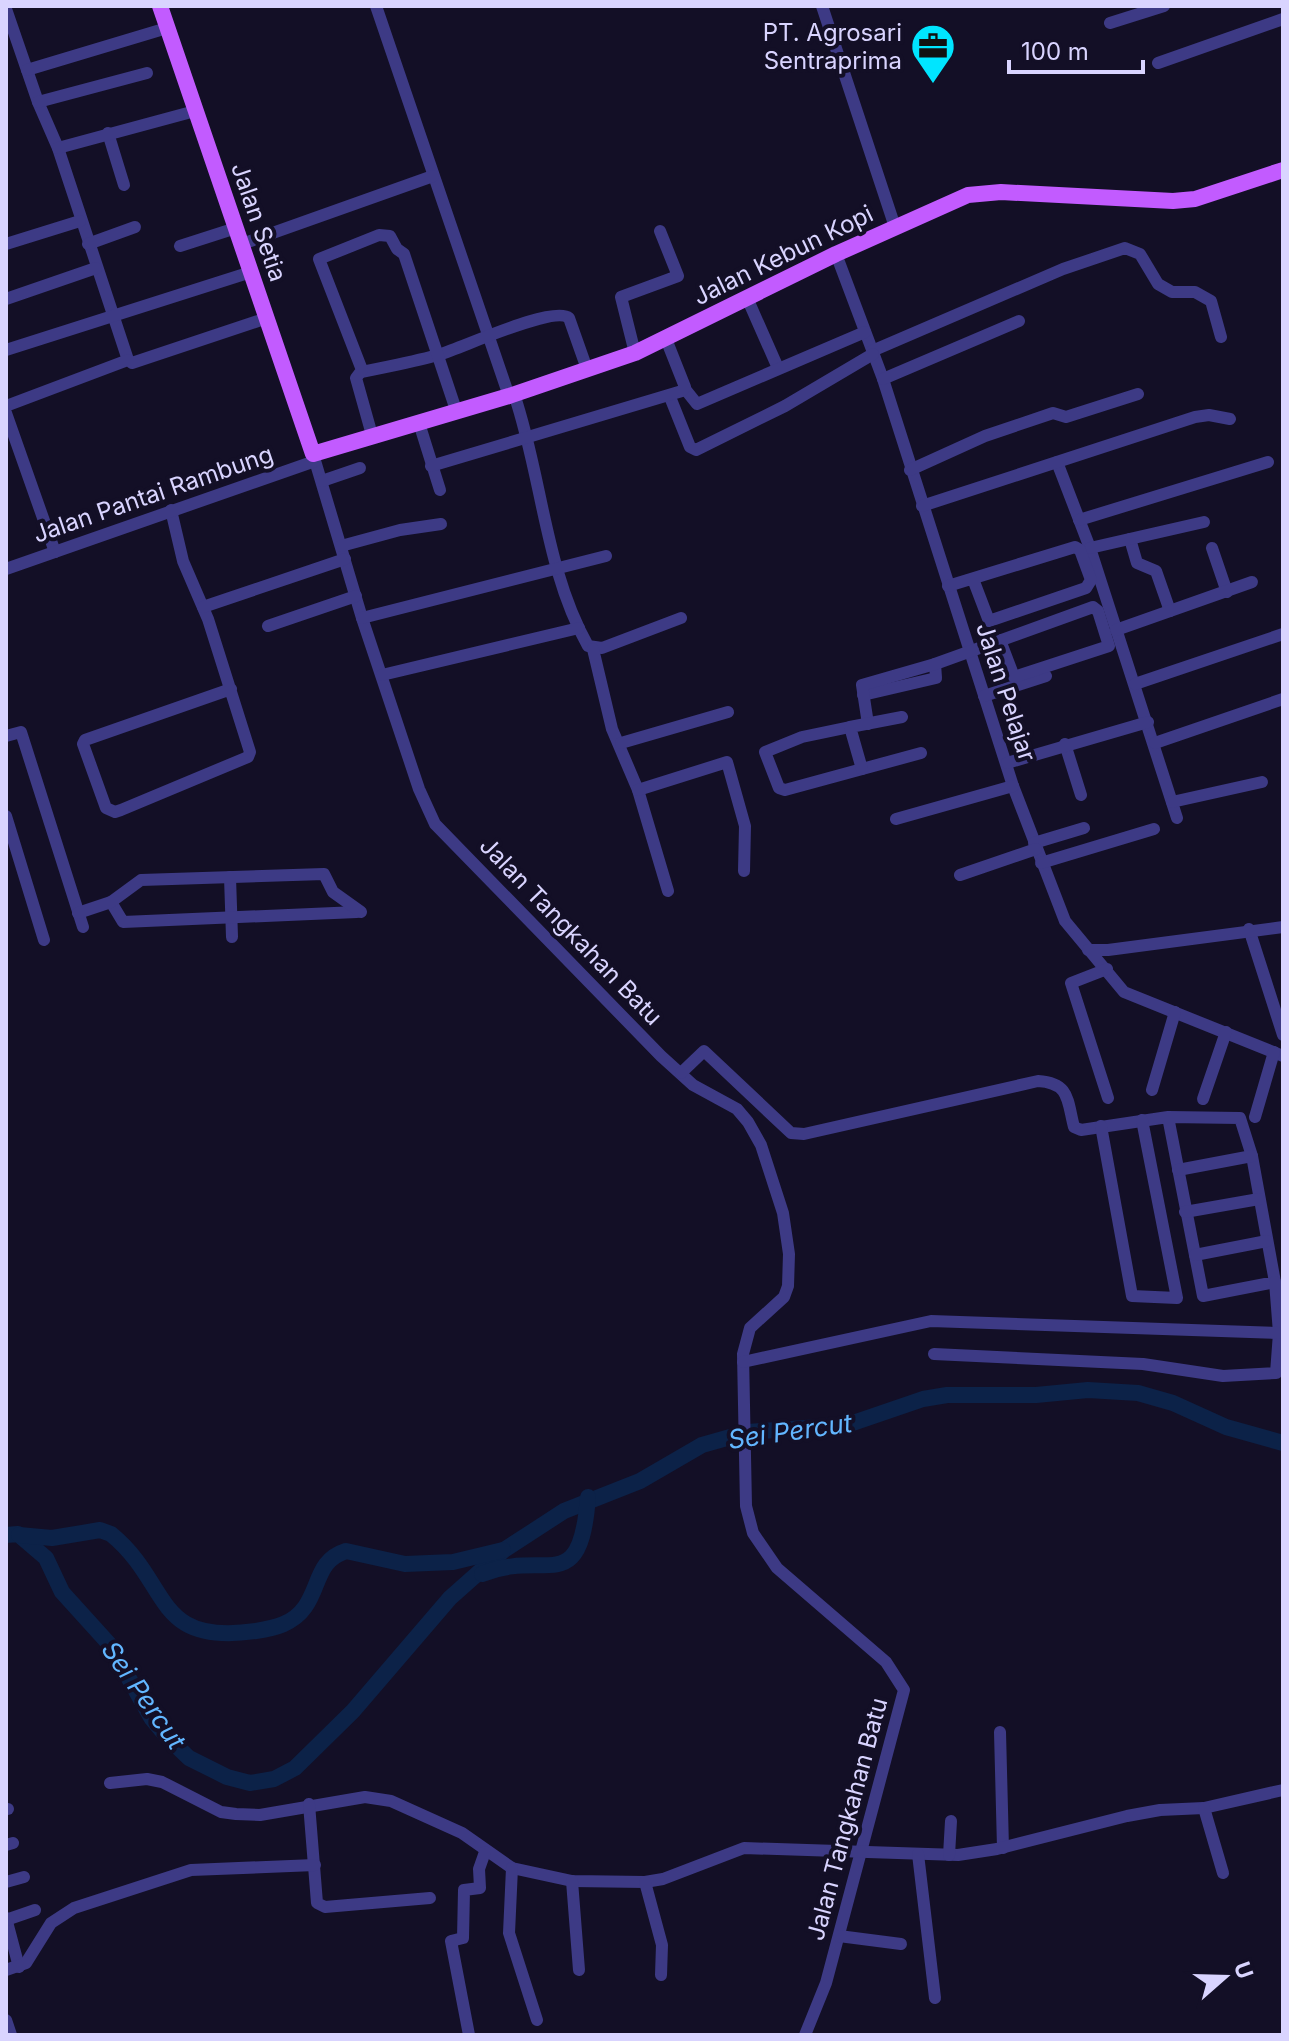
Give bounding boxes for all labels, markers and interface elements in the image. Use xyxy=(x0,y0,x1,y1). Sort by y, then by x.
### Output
place label: PT. Agrosari Sentraprima xyxy=(763,18,902,75)
office icon: PT. Agrosari Sentraprima xyxy=(909,22,957,85)
scale bar xyxy=(1009,24,1143,74)
text: 100 m xyxy=(1021,37,1089,66)
street label: Jalan Setia xyxy=(225,159,293,285)
street label: Jalan Kebun Kopi xyxy=(688,199,878,311)
street label: Jalan Pantai Rambung xyxy=(29,439,277,549)
street label: Jalan Pelajar xyxy=(970,619,1042,765)
street label: Jalan Tangkahan Batu xyxy=(474,831,668,1031)
water label: Sei Percut xyxy=(726,1407,854,1455)
water label: Sei Percut xyxy=(95,1635,193,1755)
street label: Jalan Tangkahan Batu xyxy=(801,1695,893,1943)
north arrow xyxy=(1185,1937,1265,2017)
text: U xyxy=(1229,1958,1259,1982)

